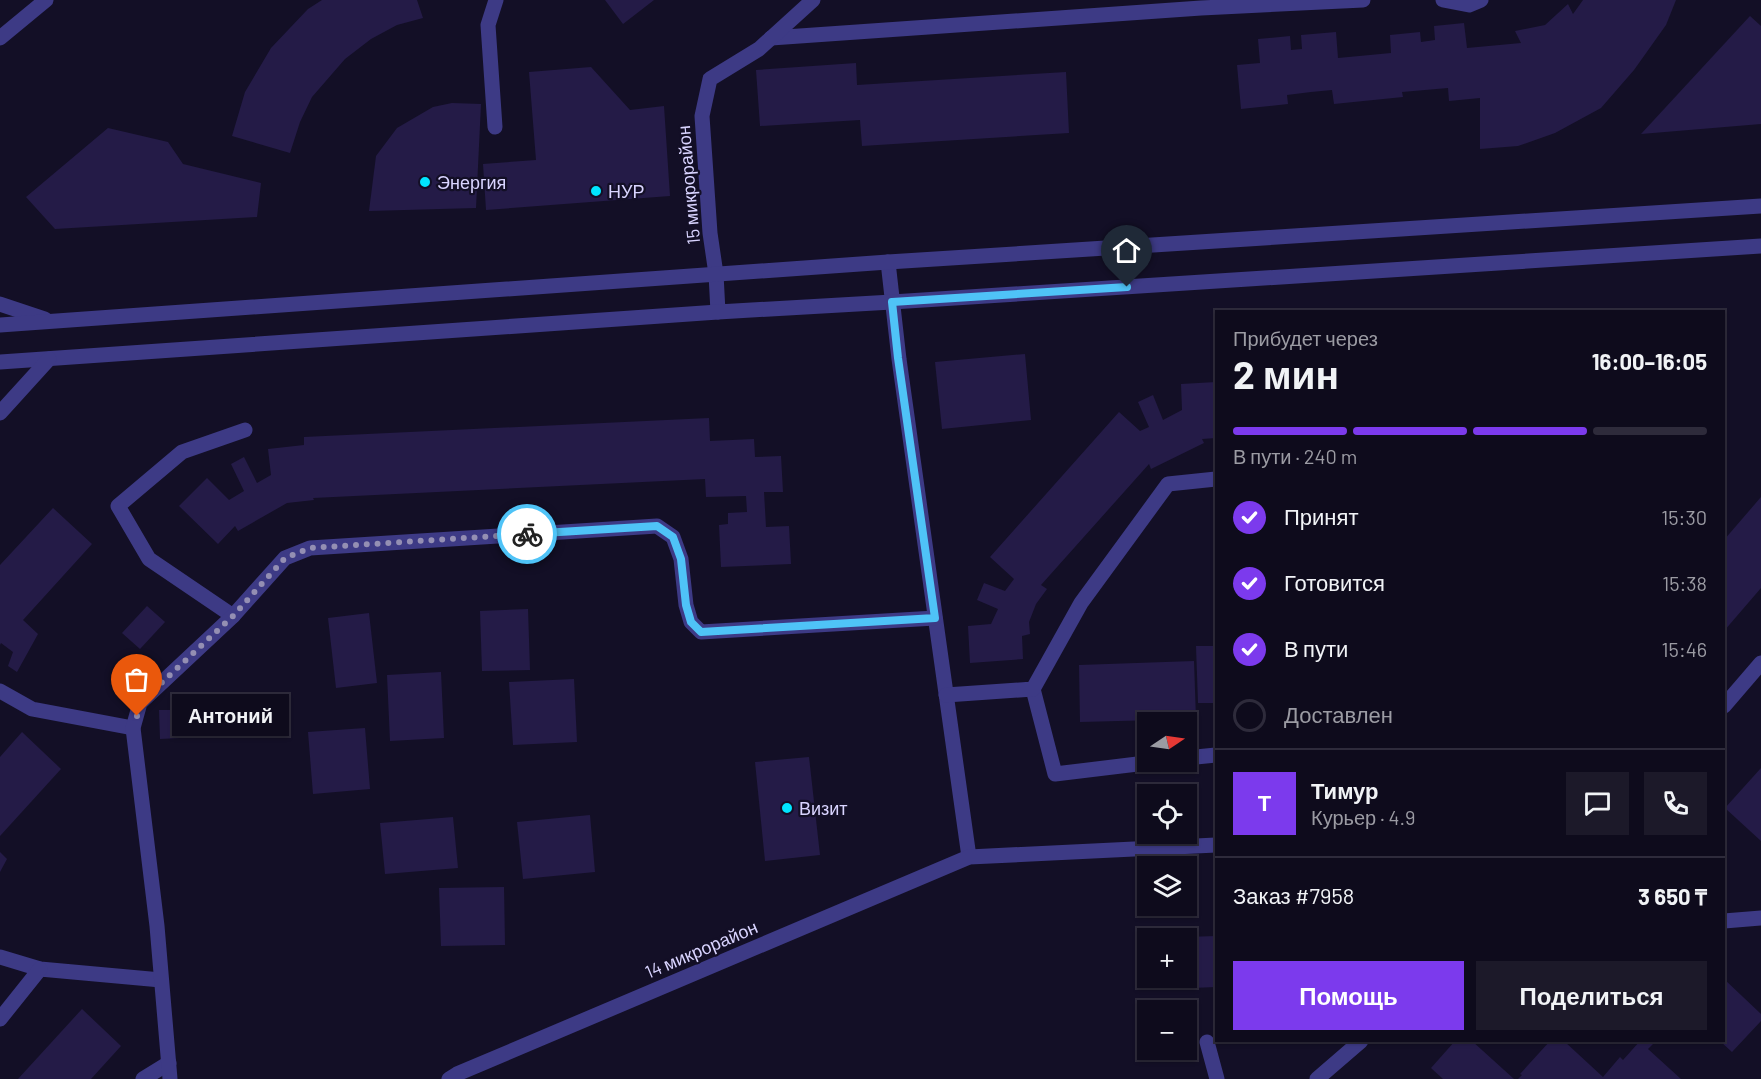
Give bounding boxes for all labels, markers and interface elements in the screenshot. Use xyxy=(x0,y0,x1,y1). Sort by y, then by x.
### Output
street label: 15 микрорайон xyxy=(672,125,704,245)
place label: Энергия xyxy=(437,171,506,193)
marker: Энергия xyxy=(418,175,432,189)
place label: НУР xyxy=(608,180,644,202)
marker: НУР xyxy=(589,184,603,198)
pin xyxy=(1101,225,1152,287)
icon: home xyxy=(1110,234,1143,267)
text: Прибудет через xyxy=(1233,326,1378,350)
text: 16:00–16:05 xyxy=(1592,348,1707,374)
text: 2 мин xyxy=(1233,350,1339,397)
text: В пути · 240 m xyxy=(1233,444,1357,468)
icon: check xyxy=(1233,501,1266,534)
text: Принят xyxy=(1284,503,1358,529)
courier xyxy=(497,504,557,564)
text: 15:30 xyxy=(1661,505,1707,529)
icon: bike xyxy=(511,518,544,551)
icon: check xyxy=(1233,567,1266,600)
text: Готовится xyxy=(1284,569,1385,595)
text: 15:38 xyxy=(1662,571,1707,595)
icon: check xyxy=(1233,633,1266,666)
text: В пути xyxy=(1284,635,1348,661)
text: 15:46 xyxy=(1662,637,1707,661)
pin xyxy=(111,654,162,716)
icon: bag xyxy=(120,663,153,696)
callout: Антоний xyxy=(173,695,290,737)
text: Доставлен xyxy=(1284,701,1393,727)
text: Антоний xyxy=(188,703,273,727)
north arrow xyxy=(1137,712,1197,772)
map controls xyxy=(1137,712,1197,1060)
button: chat xyxy=(1566,772,1629,835)
button: phone xyxy=(1644,772,1707,835)
text: Тимур xyxy=(1311,777,1379,803)
button: locate xyxy=(1137,784,1197,844)
text: Т xyxy=(1258,789,1271,815)
place label: Визит xyxy=(799,797,848,819)
marker: Визит xyxy=(780,801,794,815)
text: Курьер · 4.9 xyxy=(1311,805,1415,829)
button: layers xyxy=(1137,856,1197,916)
text: Заказ #7958 xyxy=(1233,882,1354,908)
text: 3 650 ₸ xyxy=(1638,883,1707,909)
street label: 14 микрорайон xyxy=(641,915,761,983)
button: + xyxy=(1137,928,1197,988)
button: Помощь xyxy=(1233,961,1464,1030)
button: Поделиться xyxy=(1476,961,1707,1030)
button: − xyxy=(1137,1000,1197,1060)

